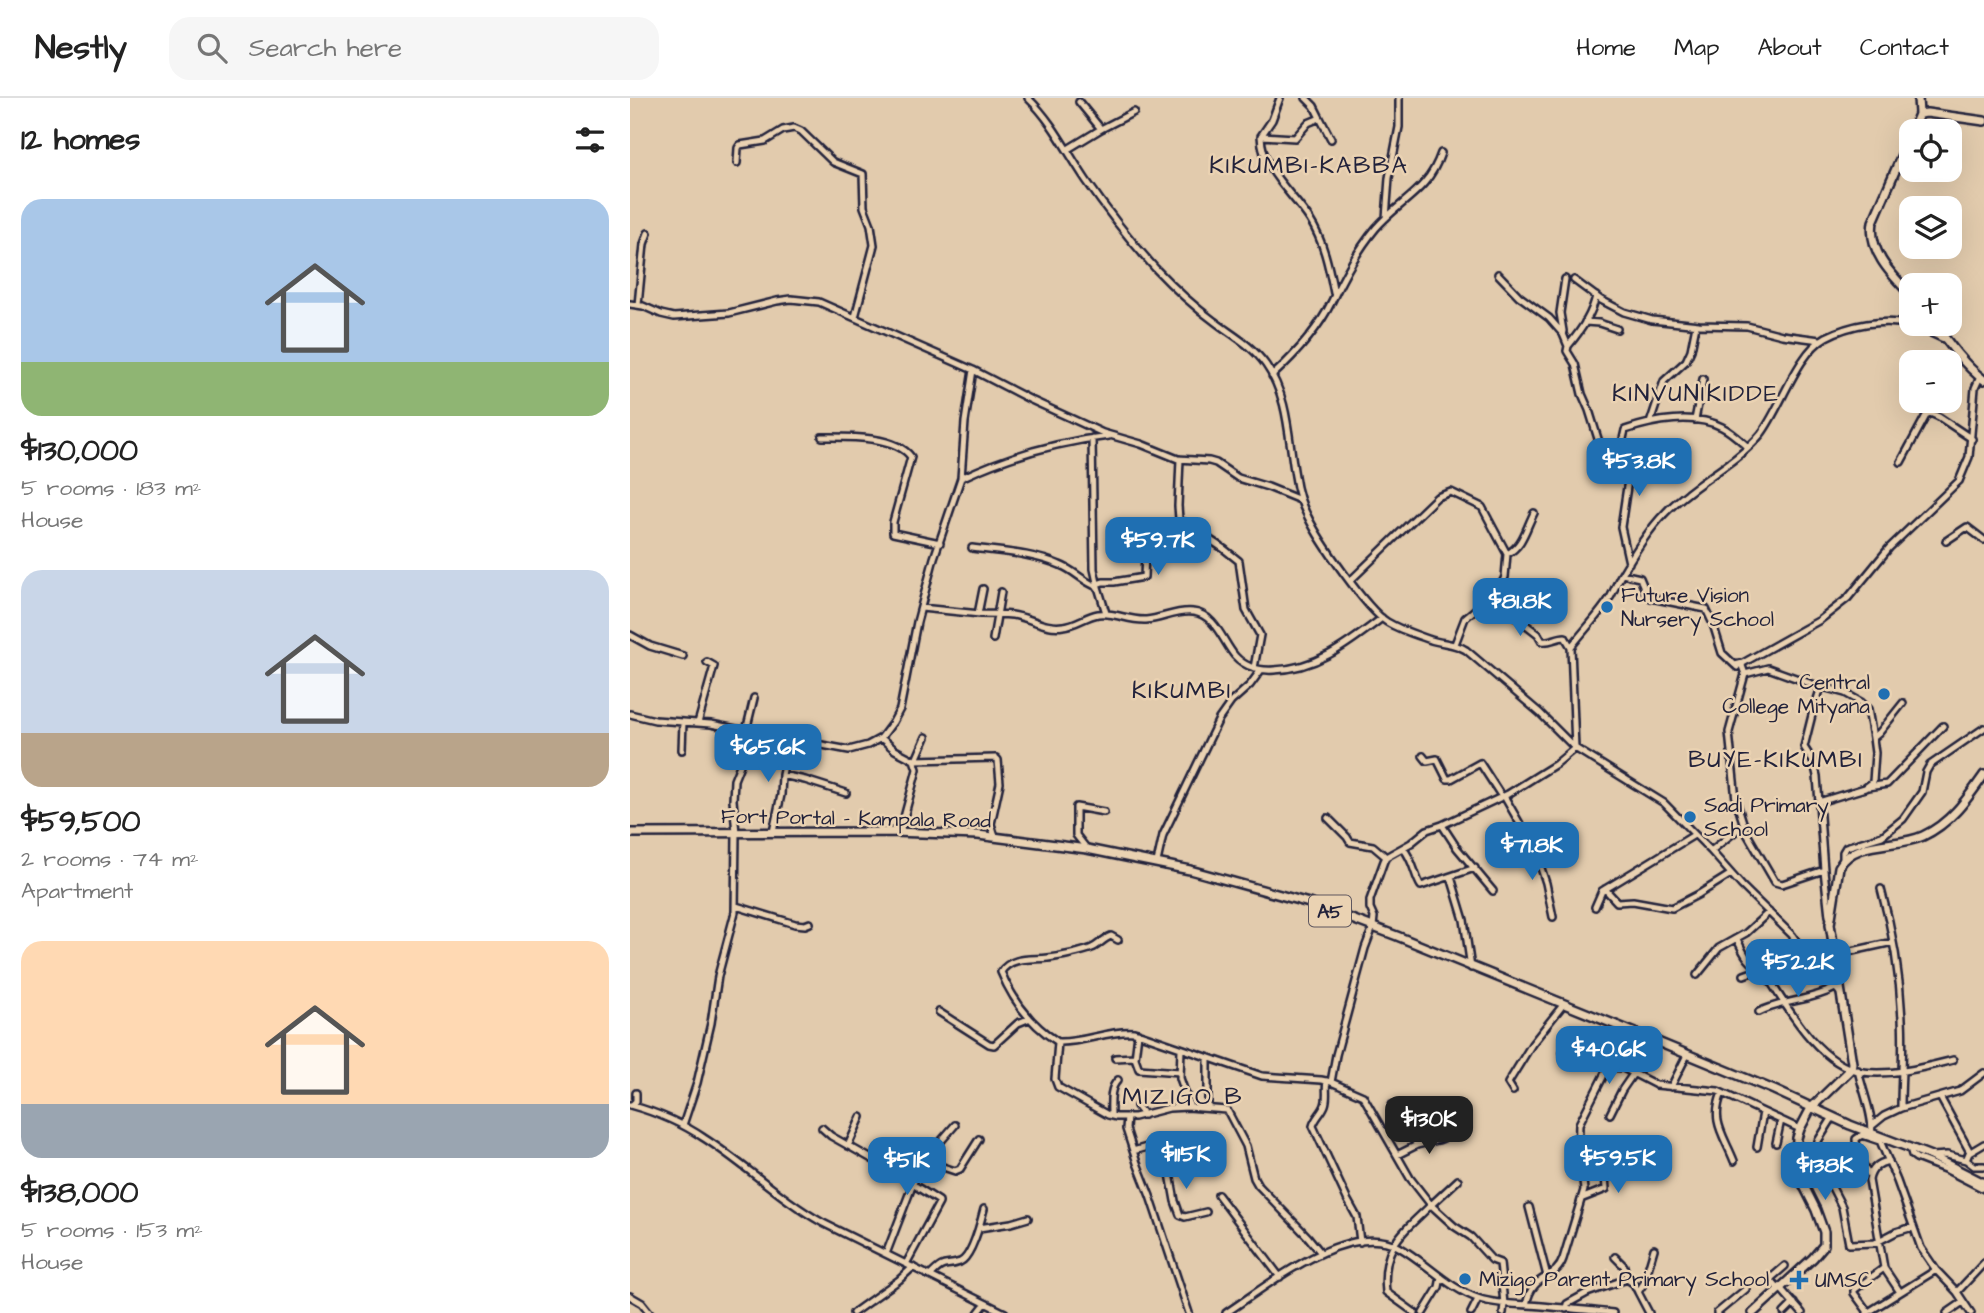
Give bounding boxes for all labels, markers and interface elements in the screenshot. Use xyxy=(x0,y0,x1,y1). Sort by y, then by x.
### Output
search box xyxy=(169,17,659,80)
text: Nestly xyxy=(35,25,127,71)
icon: search xyxy=(193,29,231,67)
text: Search here xyxy=(249,30,402,66)
text: Home xyxy=(1576,31,1636,65)
text: Map xyxy=(1674,31,1719,65)
text: About xyxy=(1757,31,1822,65)
text: Contact xyxy=(1860,31,1949,65)
text: 12 homes xyxy=(21,119,140,161)
map controls xyxy=(1899,119,1962,413)
button: locate xyxy=(1899,119,1962,182)
icon: filters xyxy=(571,121,609,159)
district label: KIKUMBI-KABBA xyxy=(1209,149,1409,183)
button: layers xyxy=(1899,196,1962,259)
icon: home xyxy=(252,245,378,371)
button: + xyxy=(1899,273,1962,336)
button: − xyxy=(1899,350,1962,413)
district label: KINVUNIKIDDE xyxy=(1612,377,1780,411)
text: $130,000 xyxy=(21,430,138,472)
pin: $53.8K xyxy=(1582,438,1696,498)
text: $53.8K xyxy=(1603,445,1675,477)
text: 5 rooms · 183 m² xyxy=(21,472,201,504)
text: House xyxy=(21,504,84,536)
pin: $59.7K xyxy=(1101,518,1215,577)
text: $59.7K xyxy=(1121,524,1195,556)
pin: $81.8K xyxy=(1463,578,1577,638)
place label: Future Vision Nursery School xyxy=(1621,581,1774,636)
text: $81.8K xyxy=(1489,585,1551,617)
marker: Future Vision Nursery School xyxy=(1599,599,1615,615)
icon: home xyxy=(252,616,378,742)
place label: Central College Mityana xyxy=(1722,668,1870,723)
district label: KIKUMBI xyxy=(1132,674,1232,708)
marker: Central College Mityana xyxy=(1876,686,1892,702)
pin: $65.6K xyxy=(711,724,825,784)
text: $65.6K xyxy=(730,731,806,763)
district label: BUYE-KIKUMBI xyxy=(1688,743,1864,777)
place label: Sadi Primary School xyxy=(1704,791,1829,844)
text: $59,500 xyxy=(21,801,140,843)
street label: Fort Portal - Kampala Road xyxy=(721,802,992,836)
marker: Sadi Primary School xyxy=(1682,809,1698,825)
pin: $71.8K xyxy=(1475,822,1589,882)
text: $71.8K xyxy=(1501,829,1563,861)
text: 2 rooms · 74 m² xyxy=(21,843,199,875)
text: Apartment xyxy=(21,875,133,907)
road number: A5 xyxy=(1309,896,1351,926)
pin: $52.2K xyxy=(1741,940,1855,999)
text: $52.2K xyxy=(1762,946,1834,978)
icon: home xyxy=(252,987,378,1113)
pin: $40.6K xyxy=(1552,1026,1666,1086)
text: $40.6K xyxy=(1572,1033,1646,1065)
district label: MIZIGO B xyxy=(1122,1080,1244,1114)
pin: $130K xyxy=(1380,1096,1478,1156)
text: $130K xyxy=(1401,1103,1457,1135)
pin: $115K xyxy=(1137,1132,1235,1191)
pin: $59.5K xyxy=(1561,1136,1675,1195)
pin: $51K xyxy=(866,1138,948,1197)
text: $115K xyxy=(1162,1138,1210,1170)
text: $59.5K xyxy=(1580,1142,1656,1174)
pin: $138K xyxy=(1776,1142,1874,1202)
text: $51K xyxy=(884,1144,930,1176)
text: $138K xyxy=(1797,1149,1853,1181)
text: $138,000 xyxy=(21,1172,138,1214)
text: 5 rooms · 153 m² xyxy=(21,1214,203,1246)
text: House xyxy=(21,1246,84,1278)
place label: Mizigo Parent Primary School xyxy=(1479,1265,1769,1296)
place label: UMSC xyxy=(1815,1266,1873,1295)
marker: UMSC xyxy=(1789,1270,1809,1290)
marker: Mizigo Parent Primary School xyxy=(1457,1271,1473,1287)

